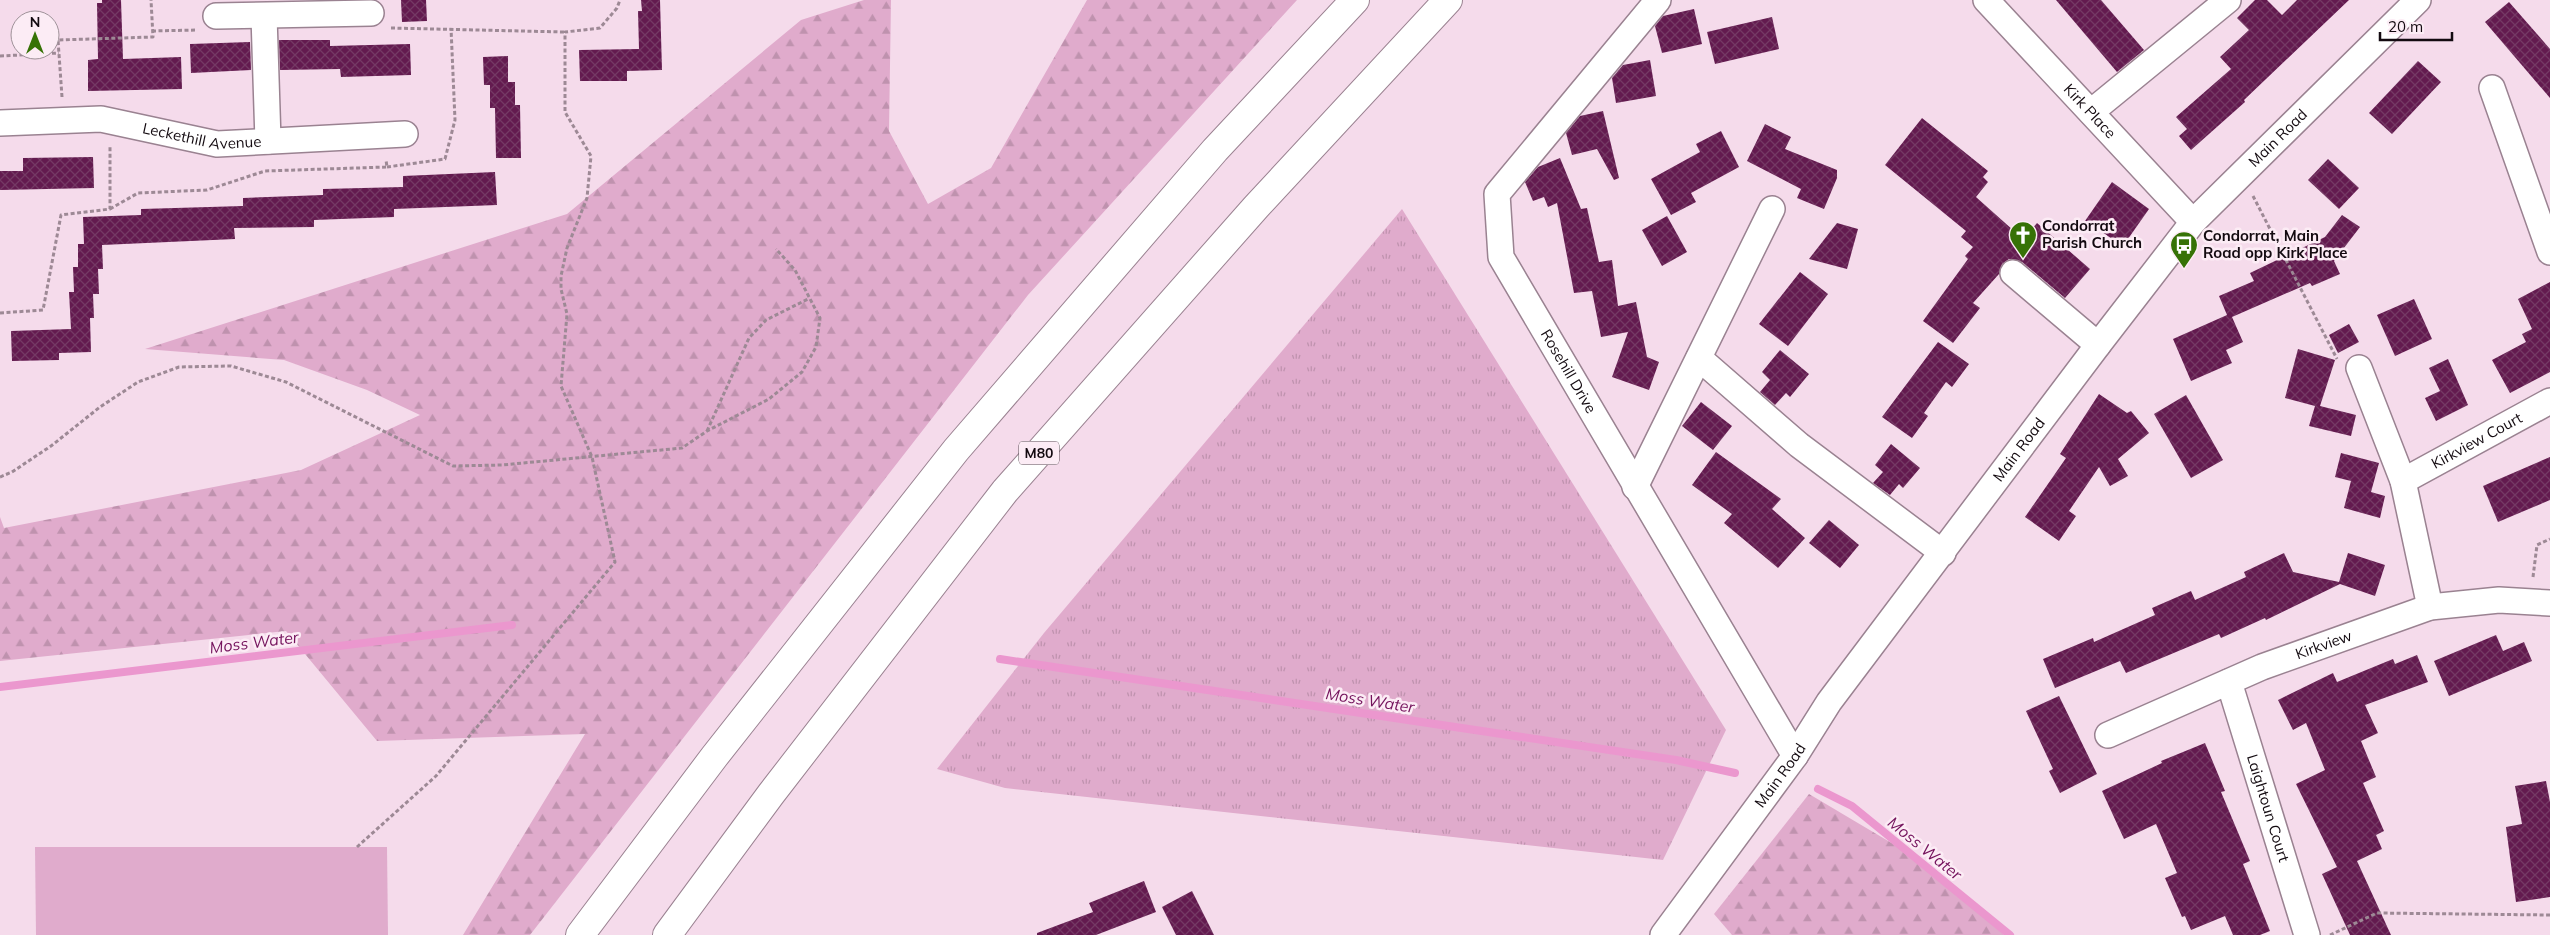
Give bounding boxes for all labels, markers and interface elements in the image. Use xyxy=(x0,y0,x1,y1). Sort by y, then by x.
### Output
north arrow xyxy=(10,10,60,60)
scale bar xyxy=(2380,10,2452,42)
text: N xyxy=(30,13,40,31)
text: 20 m xyxy=(2388,17,2423,36)
street label: Kirk Place xyxy=(2060,79,2120,142)
street label: Main Road xyxy=(2244,105,2311,171)
street label: Leckethill Avenue xyxy=(141,118,262,153)
place label: Condorrat Parish Church xyxy=(2042,216,2142,252)
church icon: Condorrat Parish Church xyxy=(2008,220,2038,259)
place label: Condorrat, Main Road opp Kirk Place xyxy=(2203,226,2348,262)
bus stop icon: Condorrat, Main Road opp Kirk Place xyxy=(2169,230,2199,269)
street label: Rosehill Drive xyxy=(1537,326,1601,417)
street label: Kirkview Court xyxy=(2428,408,2525,473)
street label: Main Road xyxy=(1988,414,2049,485)
road number: M80 xyxy=(1019,442,1059,464)
water label: Moss Water xyxy=(208,626,301,657)
street label: Kirkview xyxy=(2293,626,2354,663)
water label: Moss Water xyxy=(1324,683,1417,717)
street label: Main Road xyxy=(1750,740,1810,811)
street label: Laightoun Court xyxy=(2243,752,2294,864)
water label: Moss Water xyxy=(1884,812,1967,885)

